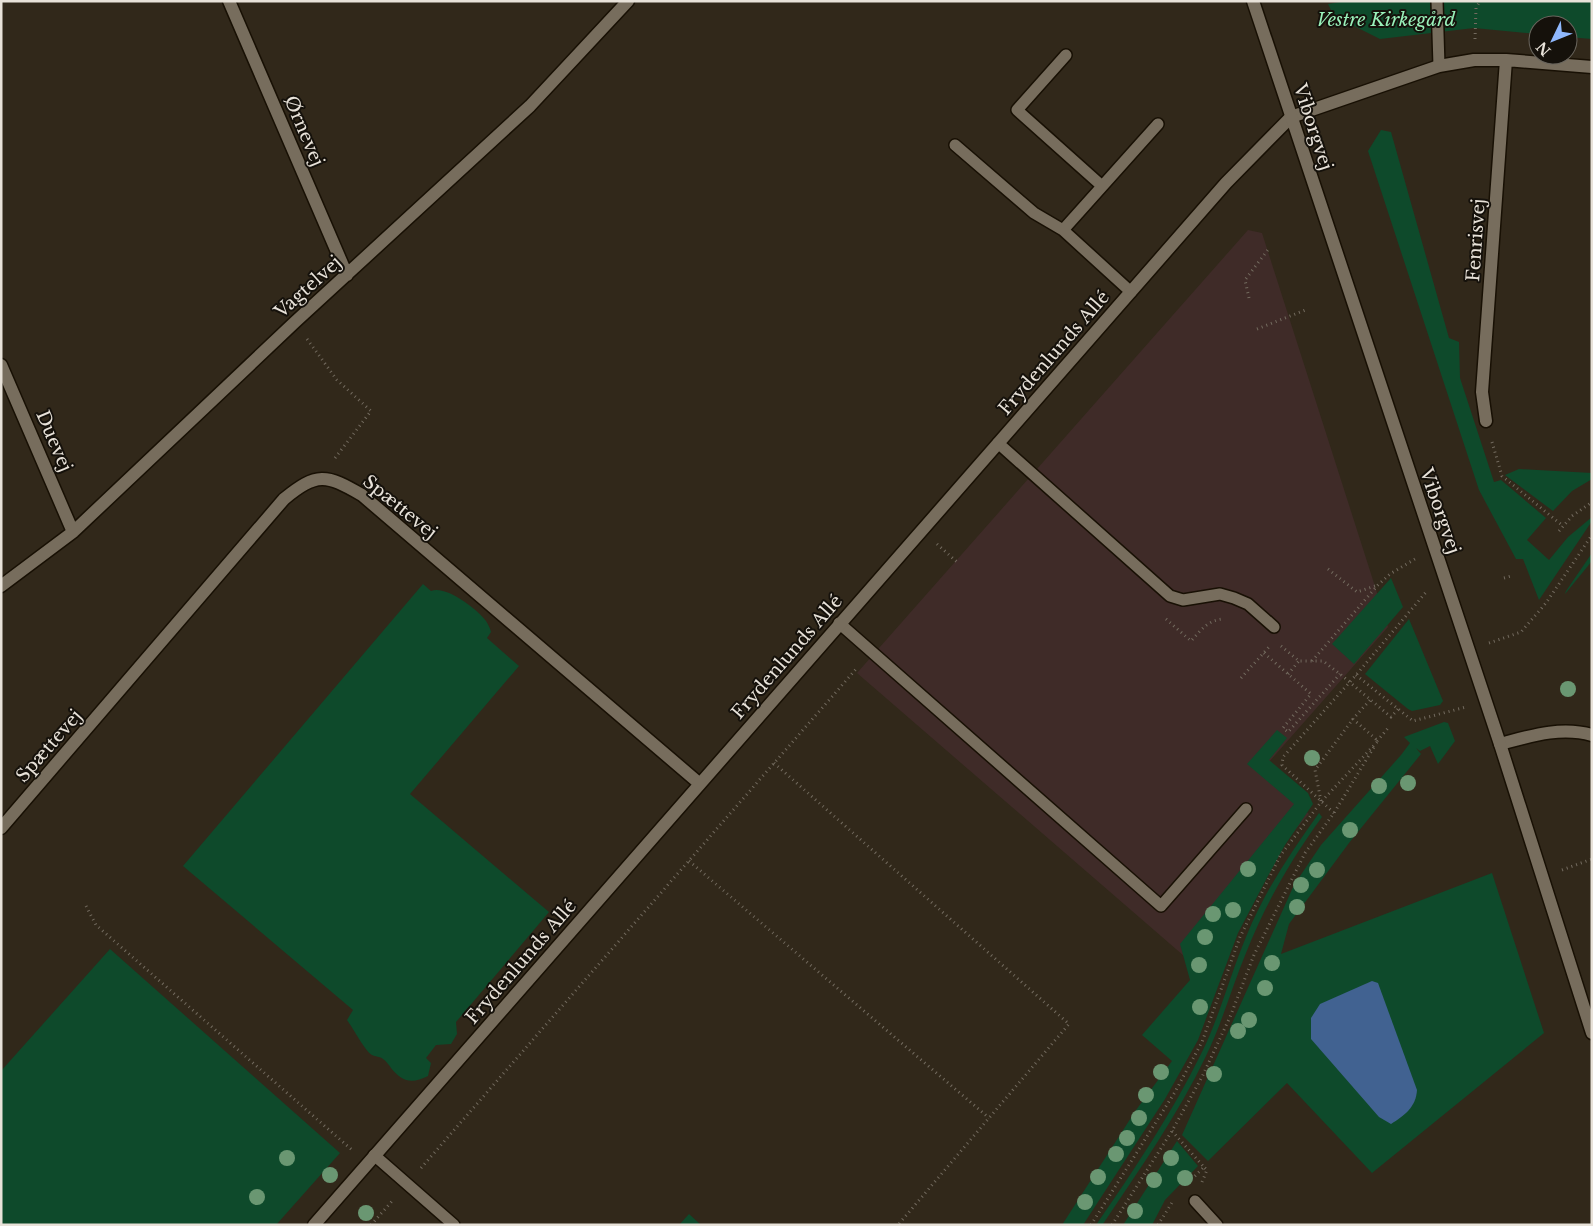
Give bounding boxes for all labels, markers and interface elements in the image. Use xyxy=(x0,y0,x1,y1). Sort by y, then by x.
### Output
park label: Vestre Kirkegård xyxy=(1317,9,1456,31)
north arrow xyxy=(1528,15,1578,65)
text: N xyxy=(1532,38,1555,60)
street label: Viborgvej xyxy=(1288,80,1337,173)
street label: Ørnevej xyxy=(279,92,329,170)
street label: Fenrisvej xyxy=(1462,198,1490,282)
street label: Vagtelvej xyxy=(269,251,346,323)
street label: Frydenlunds Allé xyxy=(994,286,1114,420)
street label: Duevej xyxy=(31,407,77,475)
street label: Viborgvej xyxy=(1415,464,1465,557)
street label: Spættevej xyxy=(358,470,442,544)
street label: Frydenlunds Allé xyxy=(727,590,847,724)
street label: Spættevej xyxy=(11,705,87,787)
street label: Frydenlunds Allé xyxy=(461,895,581,1029)

